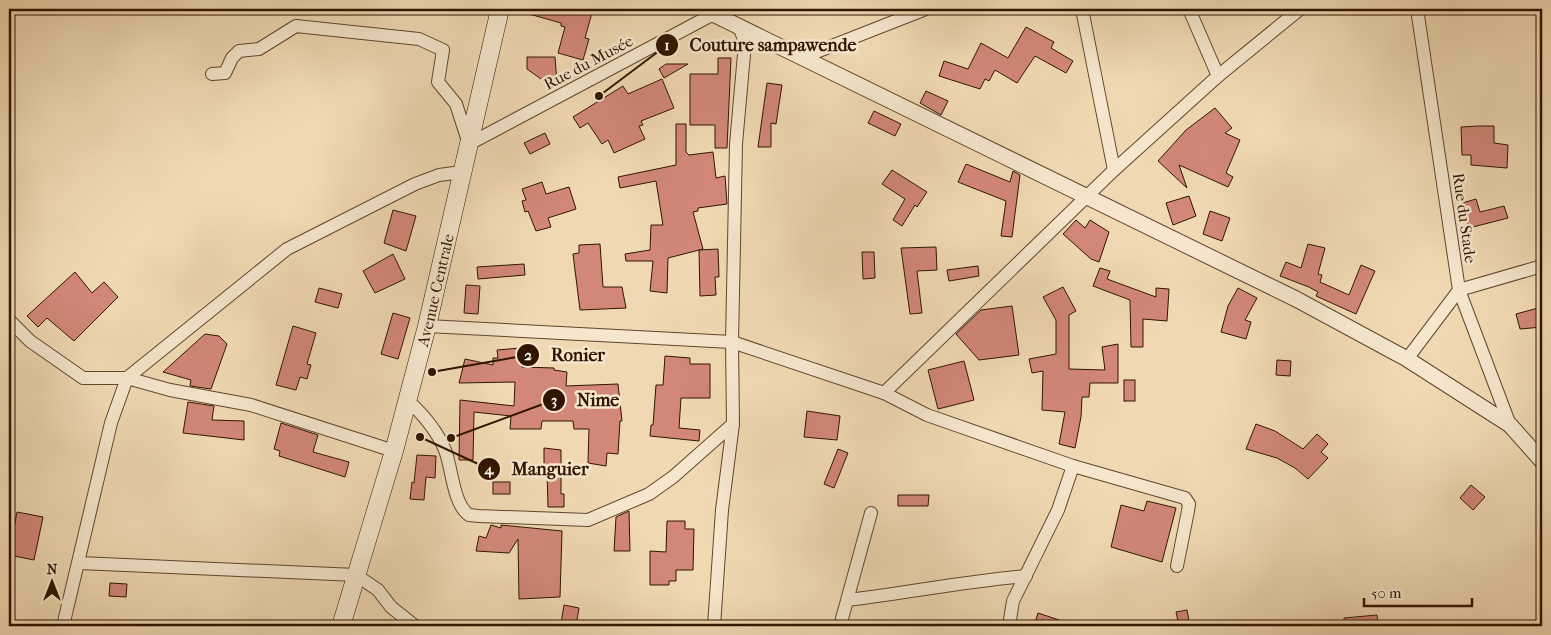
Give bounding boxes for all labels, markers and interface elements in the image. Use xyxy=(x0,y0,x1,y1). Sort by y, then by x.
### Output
callout: Couture sampawende xyxy=(655,28,867,61)
street label: Rue du Musée xyxy=(540,31,636,94)
text: Couture sampawende xyxy=(690,35,857,56)
text: 1 xyxy=(664,36,670,54)
street label: Rue du Stade xyxy=(1449,172,1480,264)
street label: Avenue Centrale xyxy=(413,232,458,350)
callout: Ronier xyxy=(516,339,615,372)
text: Ronier xyxy=(551,345,605,366)
text: 2 xyxy=(524,346,532,364)
callout: Nime xyxy=(542,383,629,416)
text: Nime xyxy=(577,390,619,411)
text: 3 xyxy=(551,391,557,409)
callout: Manguier xyxy=(476,453,598,486)
text: Manguier xyxy=(510,459,589,480)
text: 4 xyxy=(484,460,495,478)
north arrow xyxy=(28,558,78,608)
text: N xyxy=(47,561,58,578)
scale bar xyxy=(1364,575,1471,607)
text: 50 m xyxy=(1371,584,1402,602)

